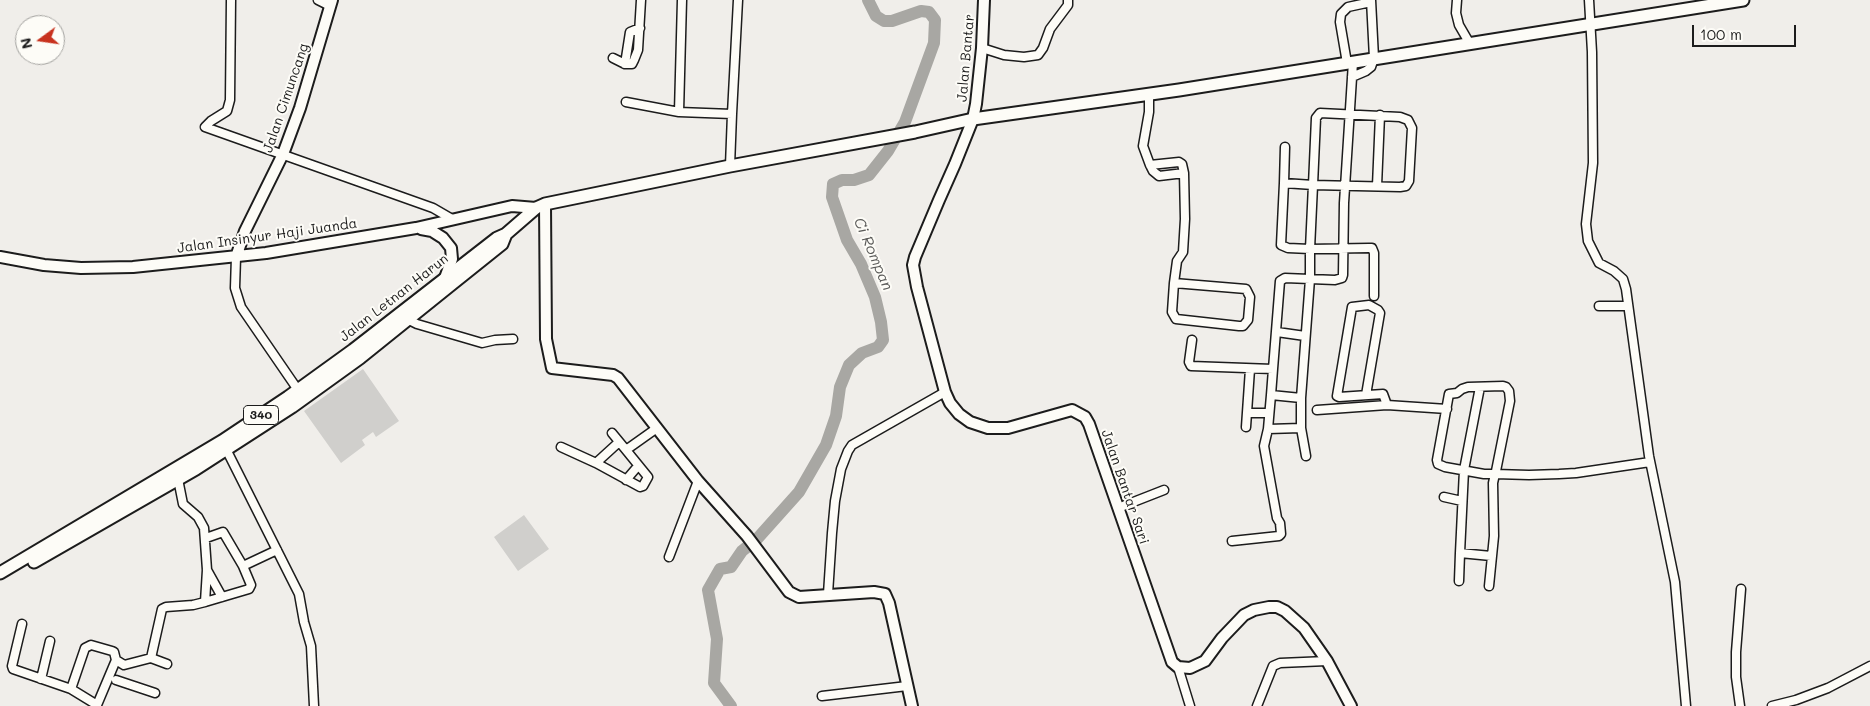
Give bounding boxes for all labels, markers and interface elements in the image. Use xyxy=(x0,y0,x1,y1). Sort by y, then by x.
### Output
street label: Jalan Bantar xyxy=(954,13,978,103)
north arrow xyxy=(15,15,65,65)
scale bar xyxy=(1695,15,1799,47)
text: 100 m xyxy=(1700,24,1742,44)
text: N xyxy=(15,36,36,51)
street label: Jalan Cimuncang xyxy=(259,41,313,155)
street label: Jalan Insinyur Haji Juanda xyxy=(176,215,358,257)
water label: Ci Rompan xyxy=(850,215,896,293)
street label: Jalan Letnan Harun xyxy=(336,250,452,346)
road number: 340 xyxy=(244,406,278,424)
street label: Jalan Bantar Sari xyxy=(1097,427,1153,547)

